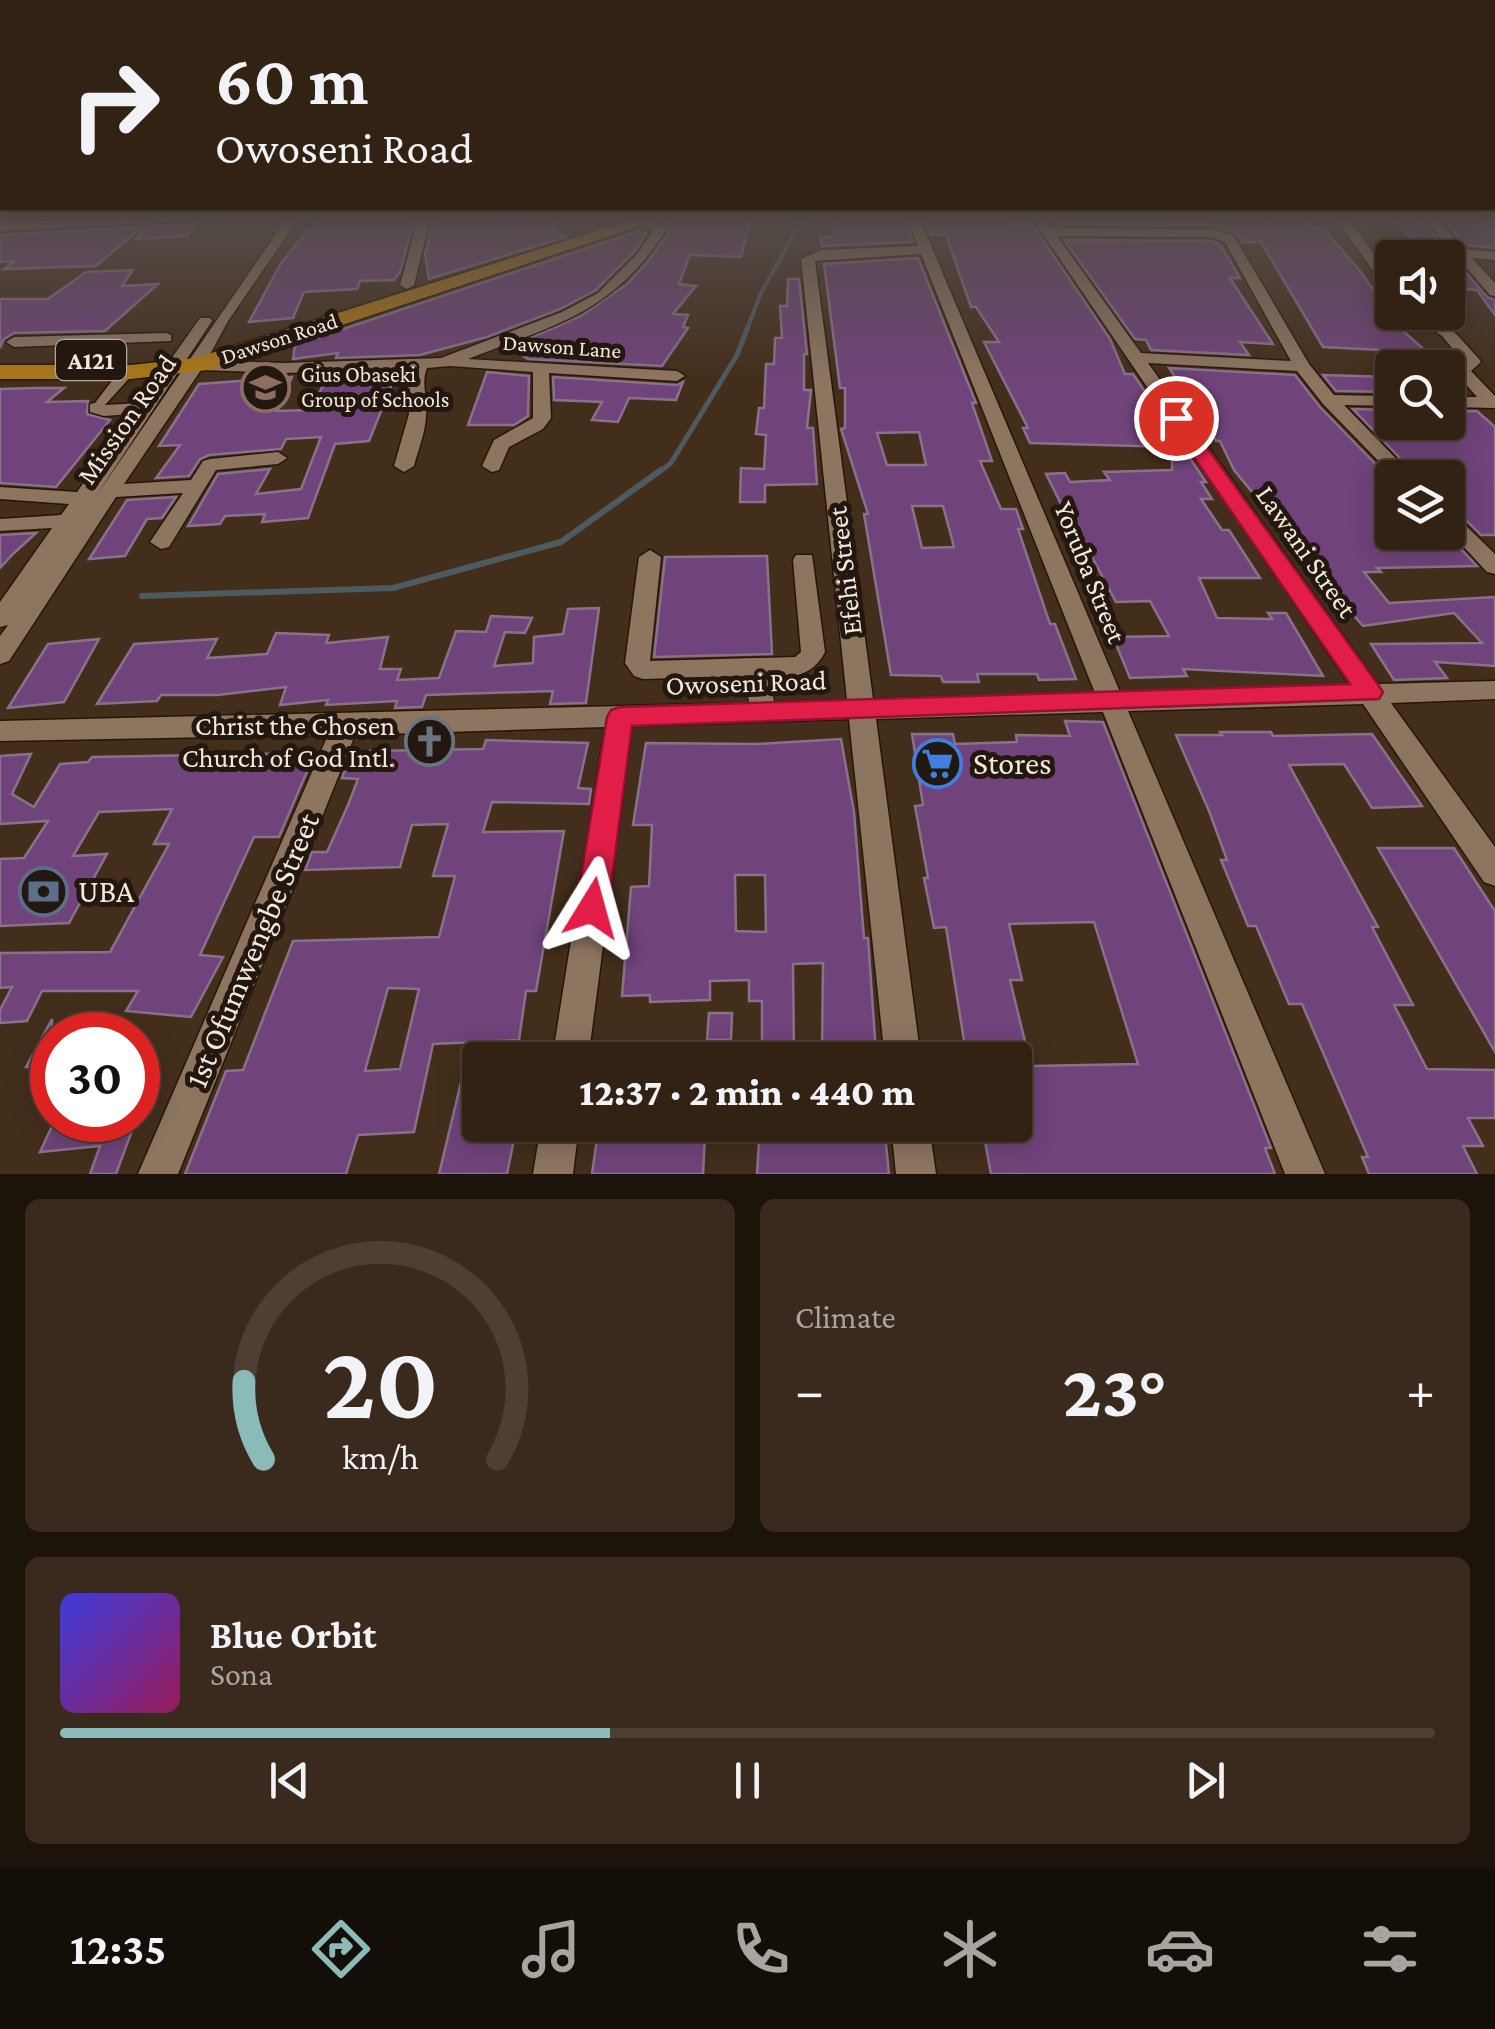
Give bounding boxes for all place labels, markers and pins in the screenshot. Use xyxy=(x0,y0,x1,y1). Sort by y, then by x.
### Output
school or university icon: Gius Obaseki Group of Schools xyxy=(240,361,292,413)
place label: Gius Obaseki Group of Schools xyxy=(301,362,449,412)
pin xyxy=(1134,376,1219,461)
place label: Christ the Chosen Church of God Intl. xyxy=(182,710,395,773)
church icon: Christ the Chosen Church of God Intl. xyxy=(404,715,456,767)
supermarket icon: Stores xyxy=(912,737,964,789)
place label: Stores xyxy=(973,745,1052,781)
bank icon: UBA xyxy=(17,865,69,917)
place label: UBA xyxy=(78,873,135,909)

